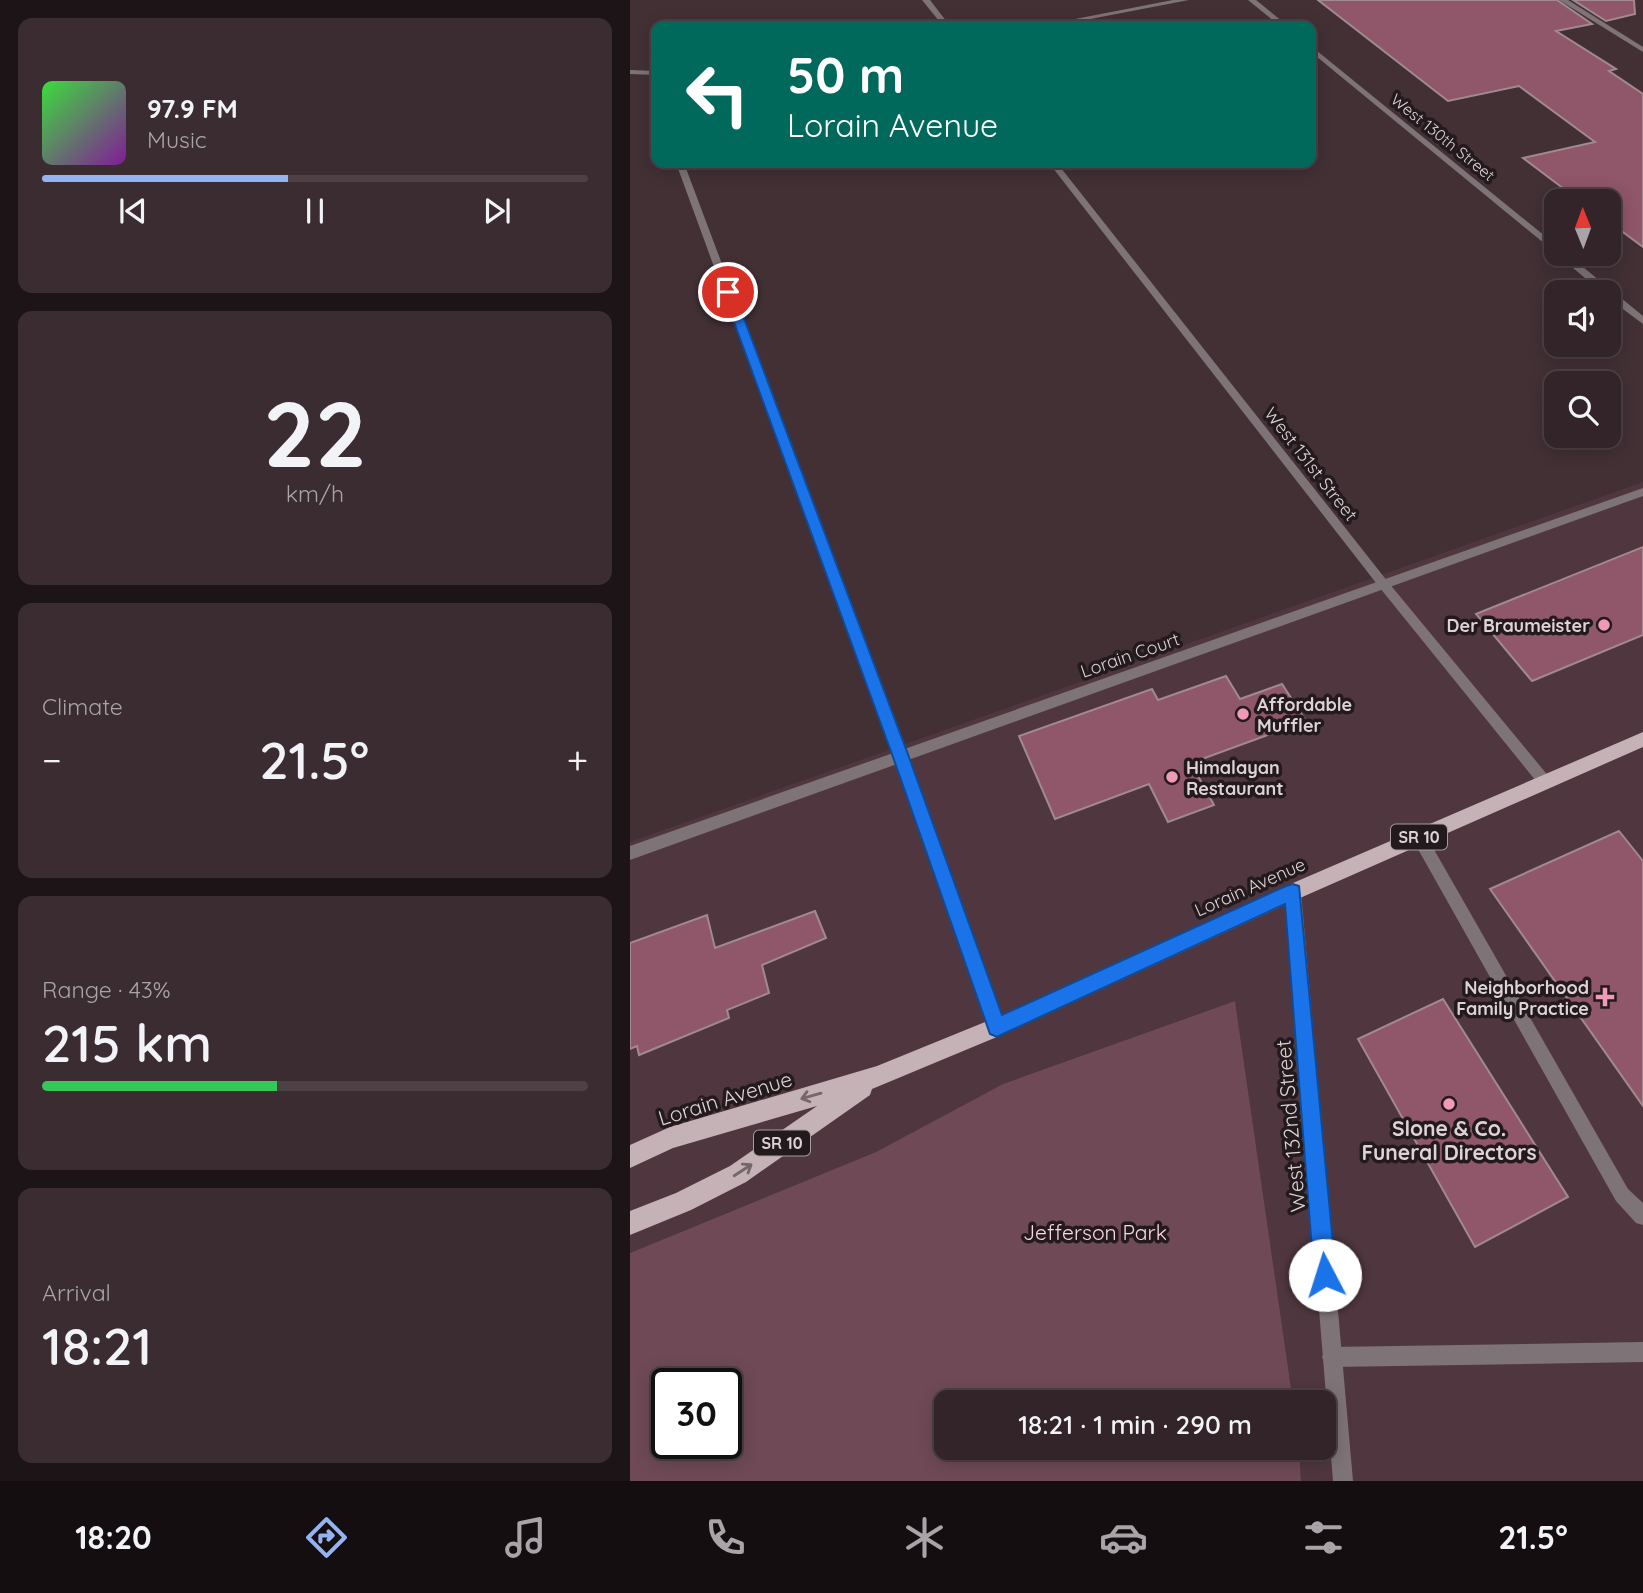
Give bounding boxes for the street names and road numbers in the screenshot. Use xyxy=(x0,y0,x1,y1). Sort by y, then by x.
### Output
street label: West 130th Street xyxy=(1387,89,1499,185)
street label: West 131st Street xyxy=(1259,402,1363,526)
street label: Lorain Court xyxy=(1077,627,1183,683)
road number: SR 10 xyxy=(1391,824,1447,850)
street label: Lorain Avenue xyxy=(1191,852,1309,922)
street label: West 132nd Street xyxy=(1270,1039,1310,1213)
street label: Lorain Avenue xyxy=(655,1065,795,1131)
road number: SR 10 xyxy=(754,1130,810,1156)

